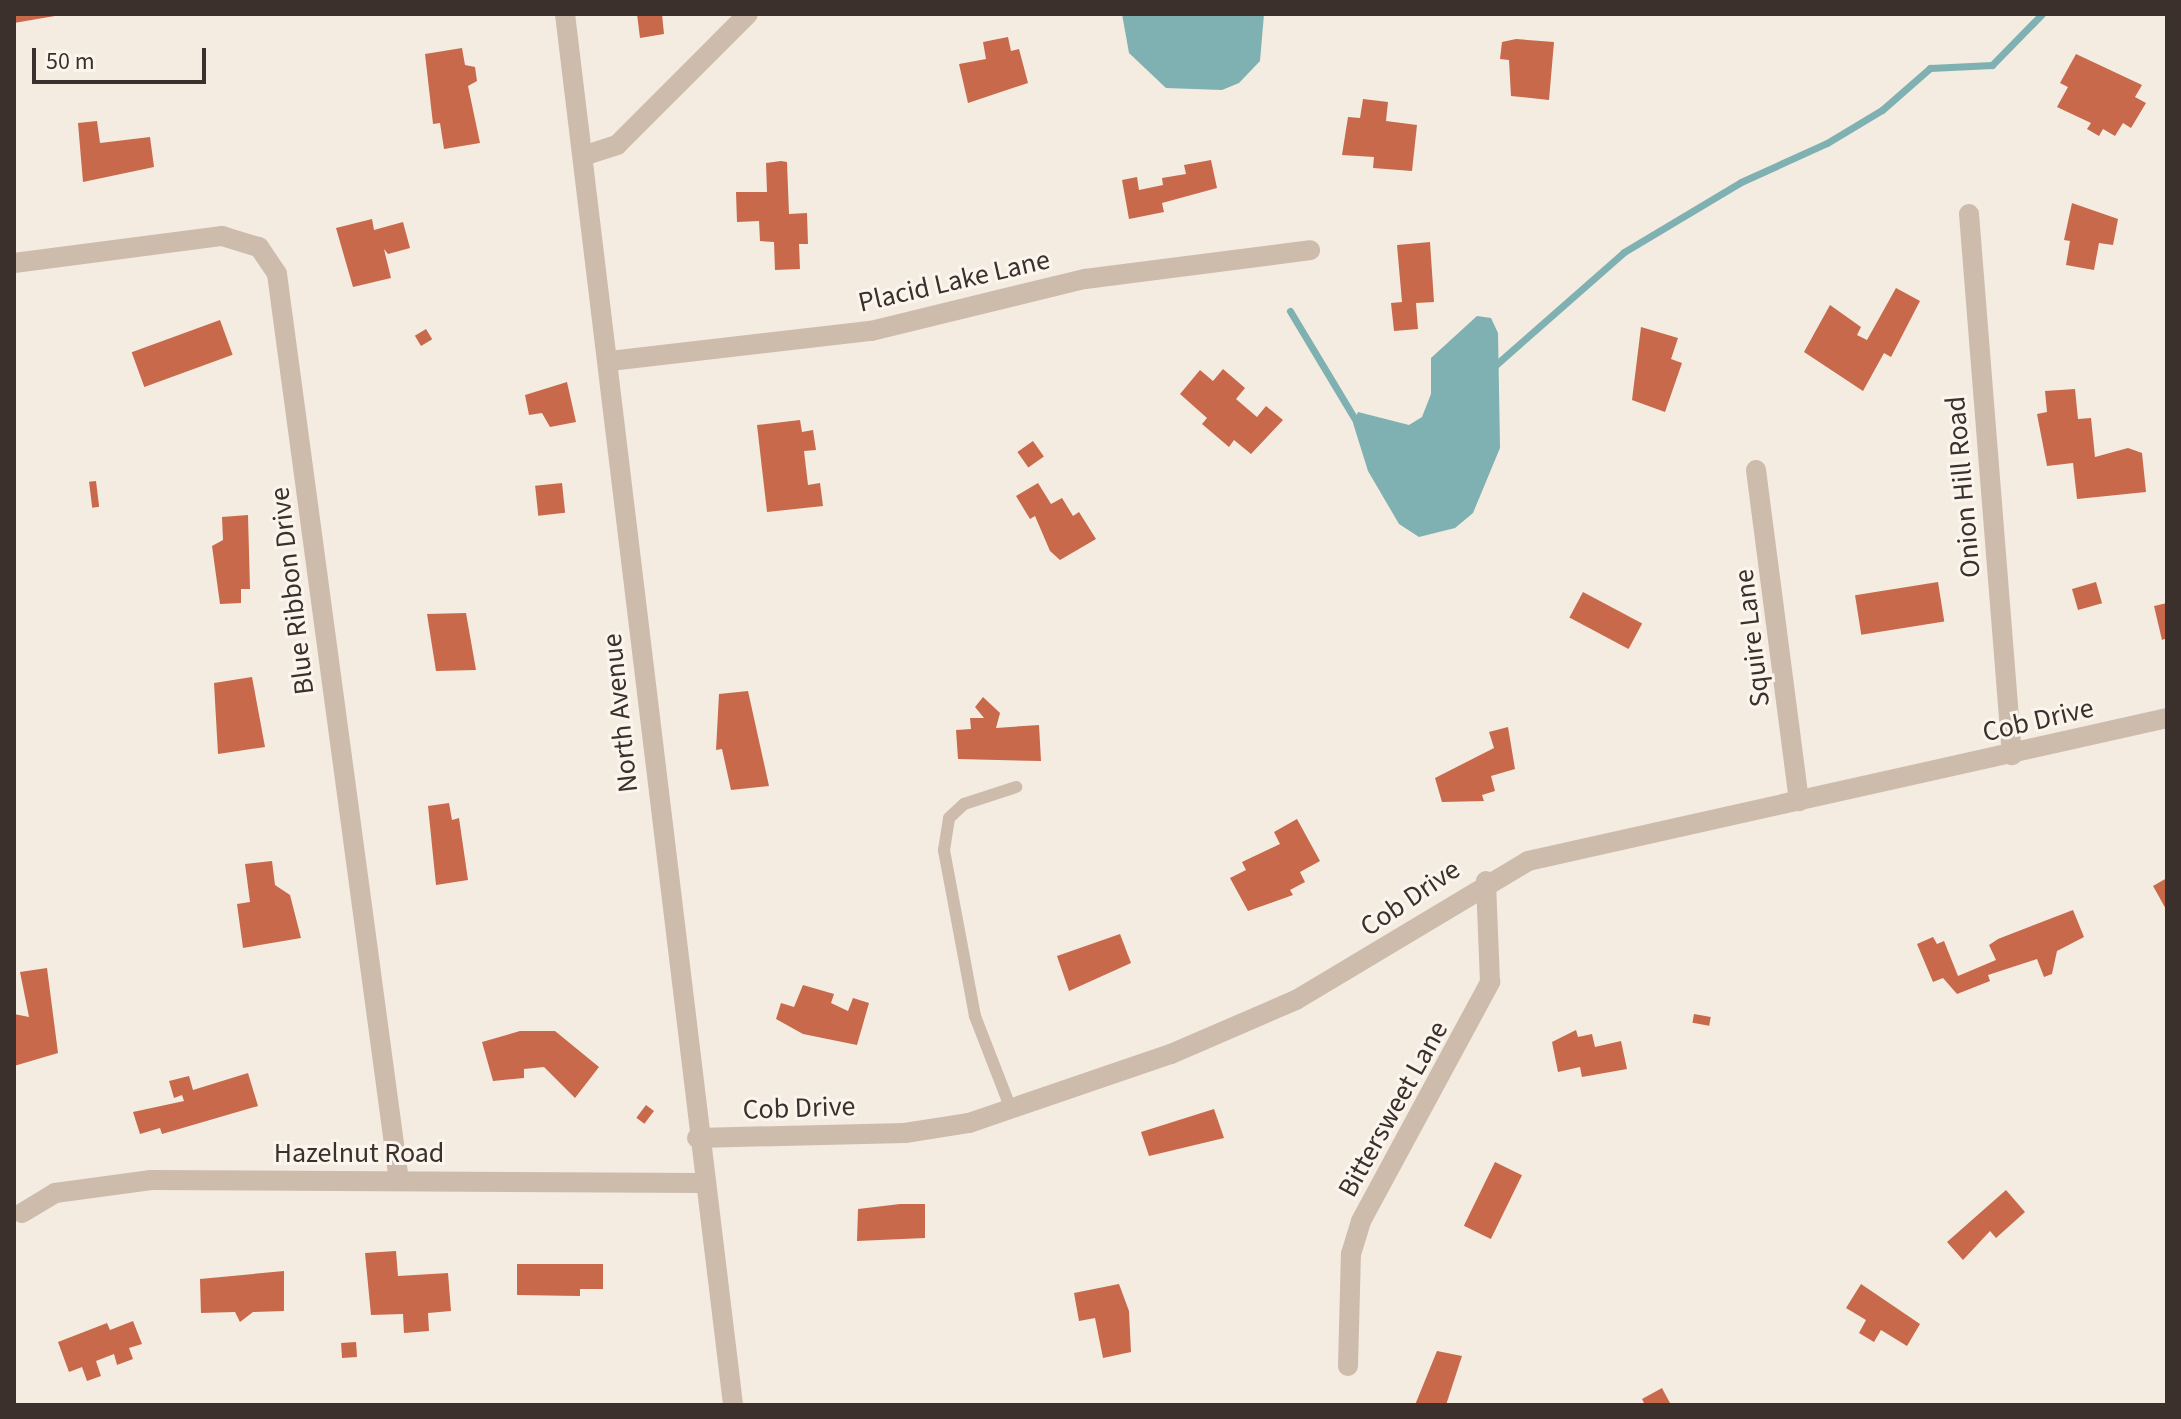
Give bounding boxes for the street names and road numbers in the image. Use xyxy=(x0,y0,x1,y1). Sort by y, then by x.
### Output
street label: Placid Lake Lane xyxy=(855,243,1053,319)
street label: Onion Hill Road xyxy=(1938,395,1988,579)
street label: Blue Ribbon Drive xyxy=(263,485,321,697)
street label: Squire Lane xyxy=(1727,567,1777,709)
street label: North Avenue xyxy=(595,632,645,794)
street label: Cob Drive xyxy=(1979,691,2097,749)
street label: Cob Drive xyxy=(1354,852,1466,944)
street label: Bittersweet Lane xyxy=(1331,1015,1455,1203)
street label: Cob Drive xyxy=(742,1089,856,1127)
street label: Hazelnut Road xyxy=(274,1136,444,1170)

